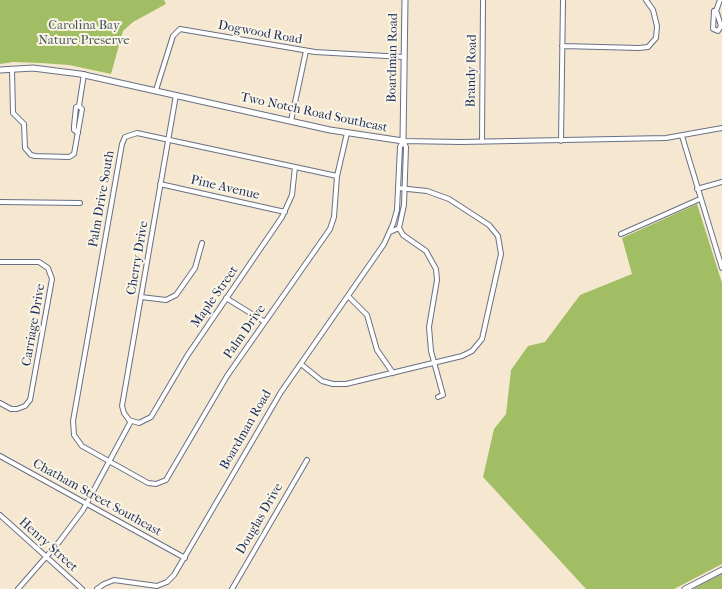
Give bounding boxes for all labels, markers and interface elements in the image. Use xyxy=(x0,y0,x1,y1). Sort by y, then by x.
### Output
street label: Boardman Road xyxy=(384,13,402,103)
park label: Carolina Bay Nature Preserve xyxy=(38,18,130,49)
street label: Dogwood Road xyxy=(217,18,303,48)
street label: Brandy Road xyxy=(464,34,480,108)
street label: Two Notch Road Southeast xyxy=(239,90,389,136)
street label: Palm Drive South xyxy=(86,149,118,249)
street label: Pine Avenue xyxy=(189,172,261,204)
street label: Cherry Drive xyxy=(124,220,152,296)
street label: Maple Street xyxy=(188,263,242,331)
street label: Carriage Drive xyxy=(19,282,49,368)
street label: Palm Drive xyxy=(221,302,269,362)
street label: Boardman Road xyxy=(217,387,275,473)
street label: Chatham Street Southeast xyxy=(30,456,164,540)
street label: Douglas Drive xyxy=(233,481,287,557)
street label: Henry Street xyxy=(15,515,81,575)

